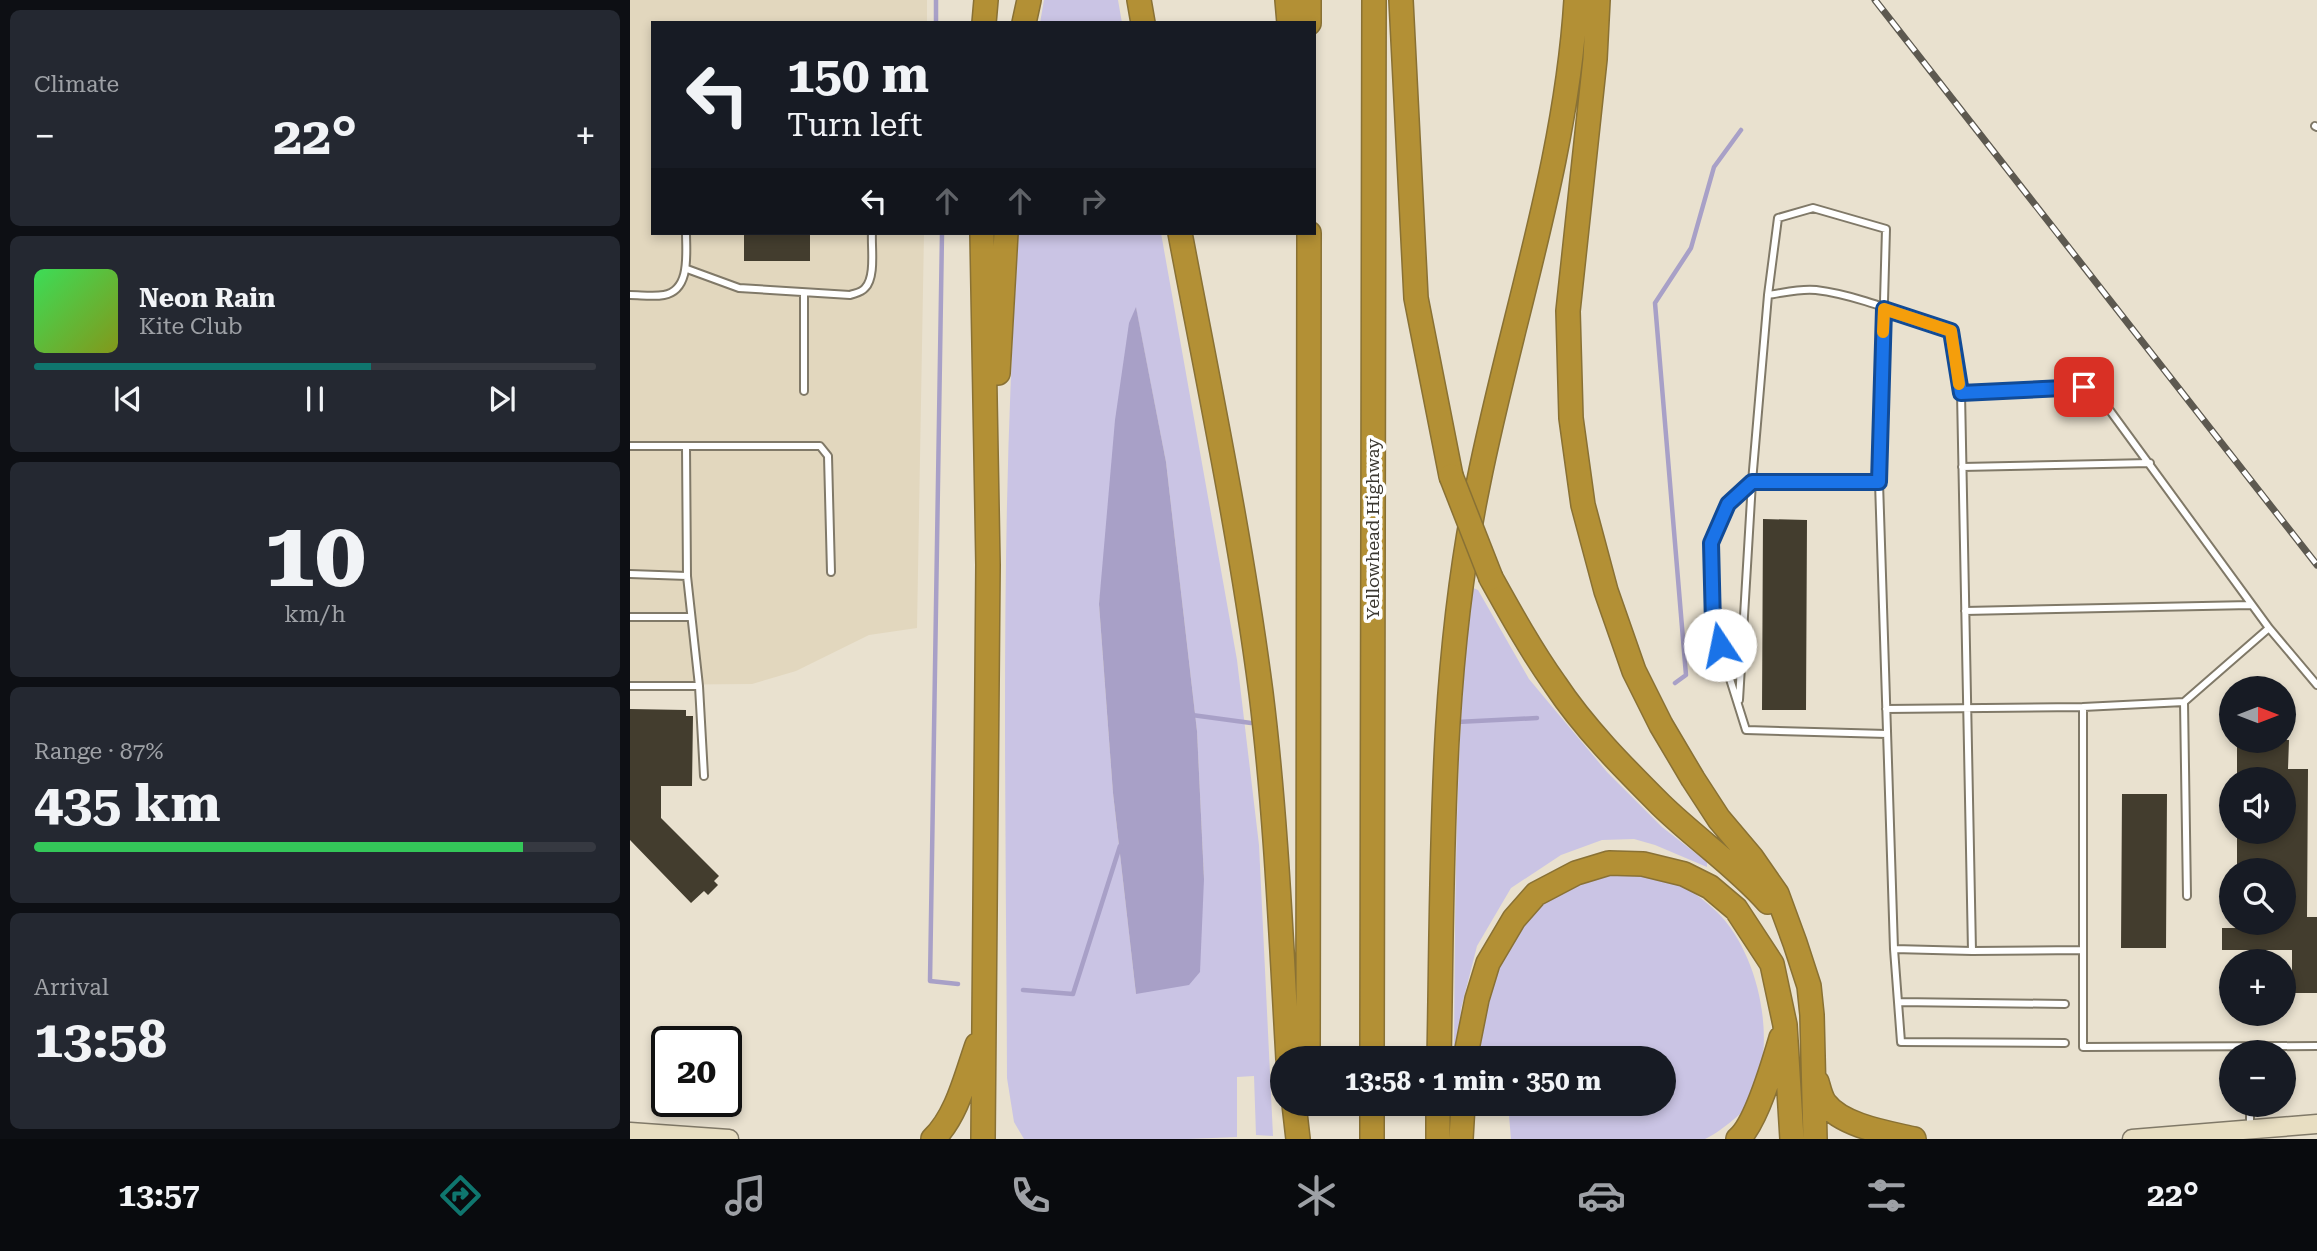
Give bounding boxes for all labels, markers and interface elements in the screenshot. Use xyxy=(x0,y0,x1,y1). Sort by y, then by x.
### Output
text: 150 m xyxy=(787,47,929,104)
icon: left xyxy=(672,49,763,140)
text: Climate xyxy=(34,71,119,98)
text: 22° xyxy=(273,106,357,167)
text: Turn left xyxy=(787,106,922,144)
text: − xyxy=(34,114,55,158)
text: + xyxy=(575,114,596,158)
icon: left xyxy=(855,182,893,220)
icon: ahead xyxy=(928,182,966,220)
icon: ahead xyxy=(1001,182,1039,220)
icon: right xyxy=(1074,182,1112,220)
text: Neon Rain xyxy=(139,283,275,313)
text: Kite Club xyxy=(139,313,243,340)
pin xyxy=(2054,357,2114,417)
icon: arrive xyxy=(2065,368,2103,406)
icon: previous xyxy=(109,380,147,418)
icon: pause xyxy=(296,380,334,418)
icon: next xyxy=(483,380,521,418)
street label: Yellowhead Highway xyxy=(1362,438,1383,620)
text: 10 xyxy=(264,502,366,608)
text: km/h xyxy=(284,601,346,628)
position arrow xyxy=(1683,608,1757,682)
north arrow xyxy=(2219,676,2296,752)
map controls xyxy=(2219,676,2296,1117)
text: Range · 87% xyxy=(34,738,163,765)
button: sound xyxy=(2219,767,2296,844)
text: 435 km xyxy=(34,773,221,834)
button: search xyxy=(2219,858,2296,935)
button: + xyxy=(2219,949,2296,1026)
text: Arrival xyxy=(34,974,109,1001)
text: 13:58 xyxy=(34,1009,167,1070)
speed limit sign: 20 xyxy=(651,1026,742,1117)
button: − xyxy=(2219,1040,2296,1117)
text: 13:58 · 1 min · 350 m xyxy=(1345,1066,1601,1096)
icon: directions xyxy=(436,1171,485,1220)
icon: music xyxy=(721,1171,770,1220)
icon: phone xyxy=(1006,1171,1055,1220)
icon: climate xyxy=(1292,1171,1341,1220)
icon: car xyxy=(1577,1171,1626,1220)
icon: filters xyxy=(1862,1171,1911,1220)
text: 13:57 xyxy=(118,1176,200,1214)
text: 22° xyxy=(2147,1176,2199,1214)

